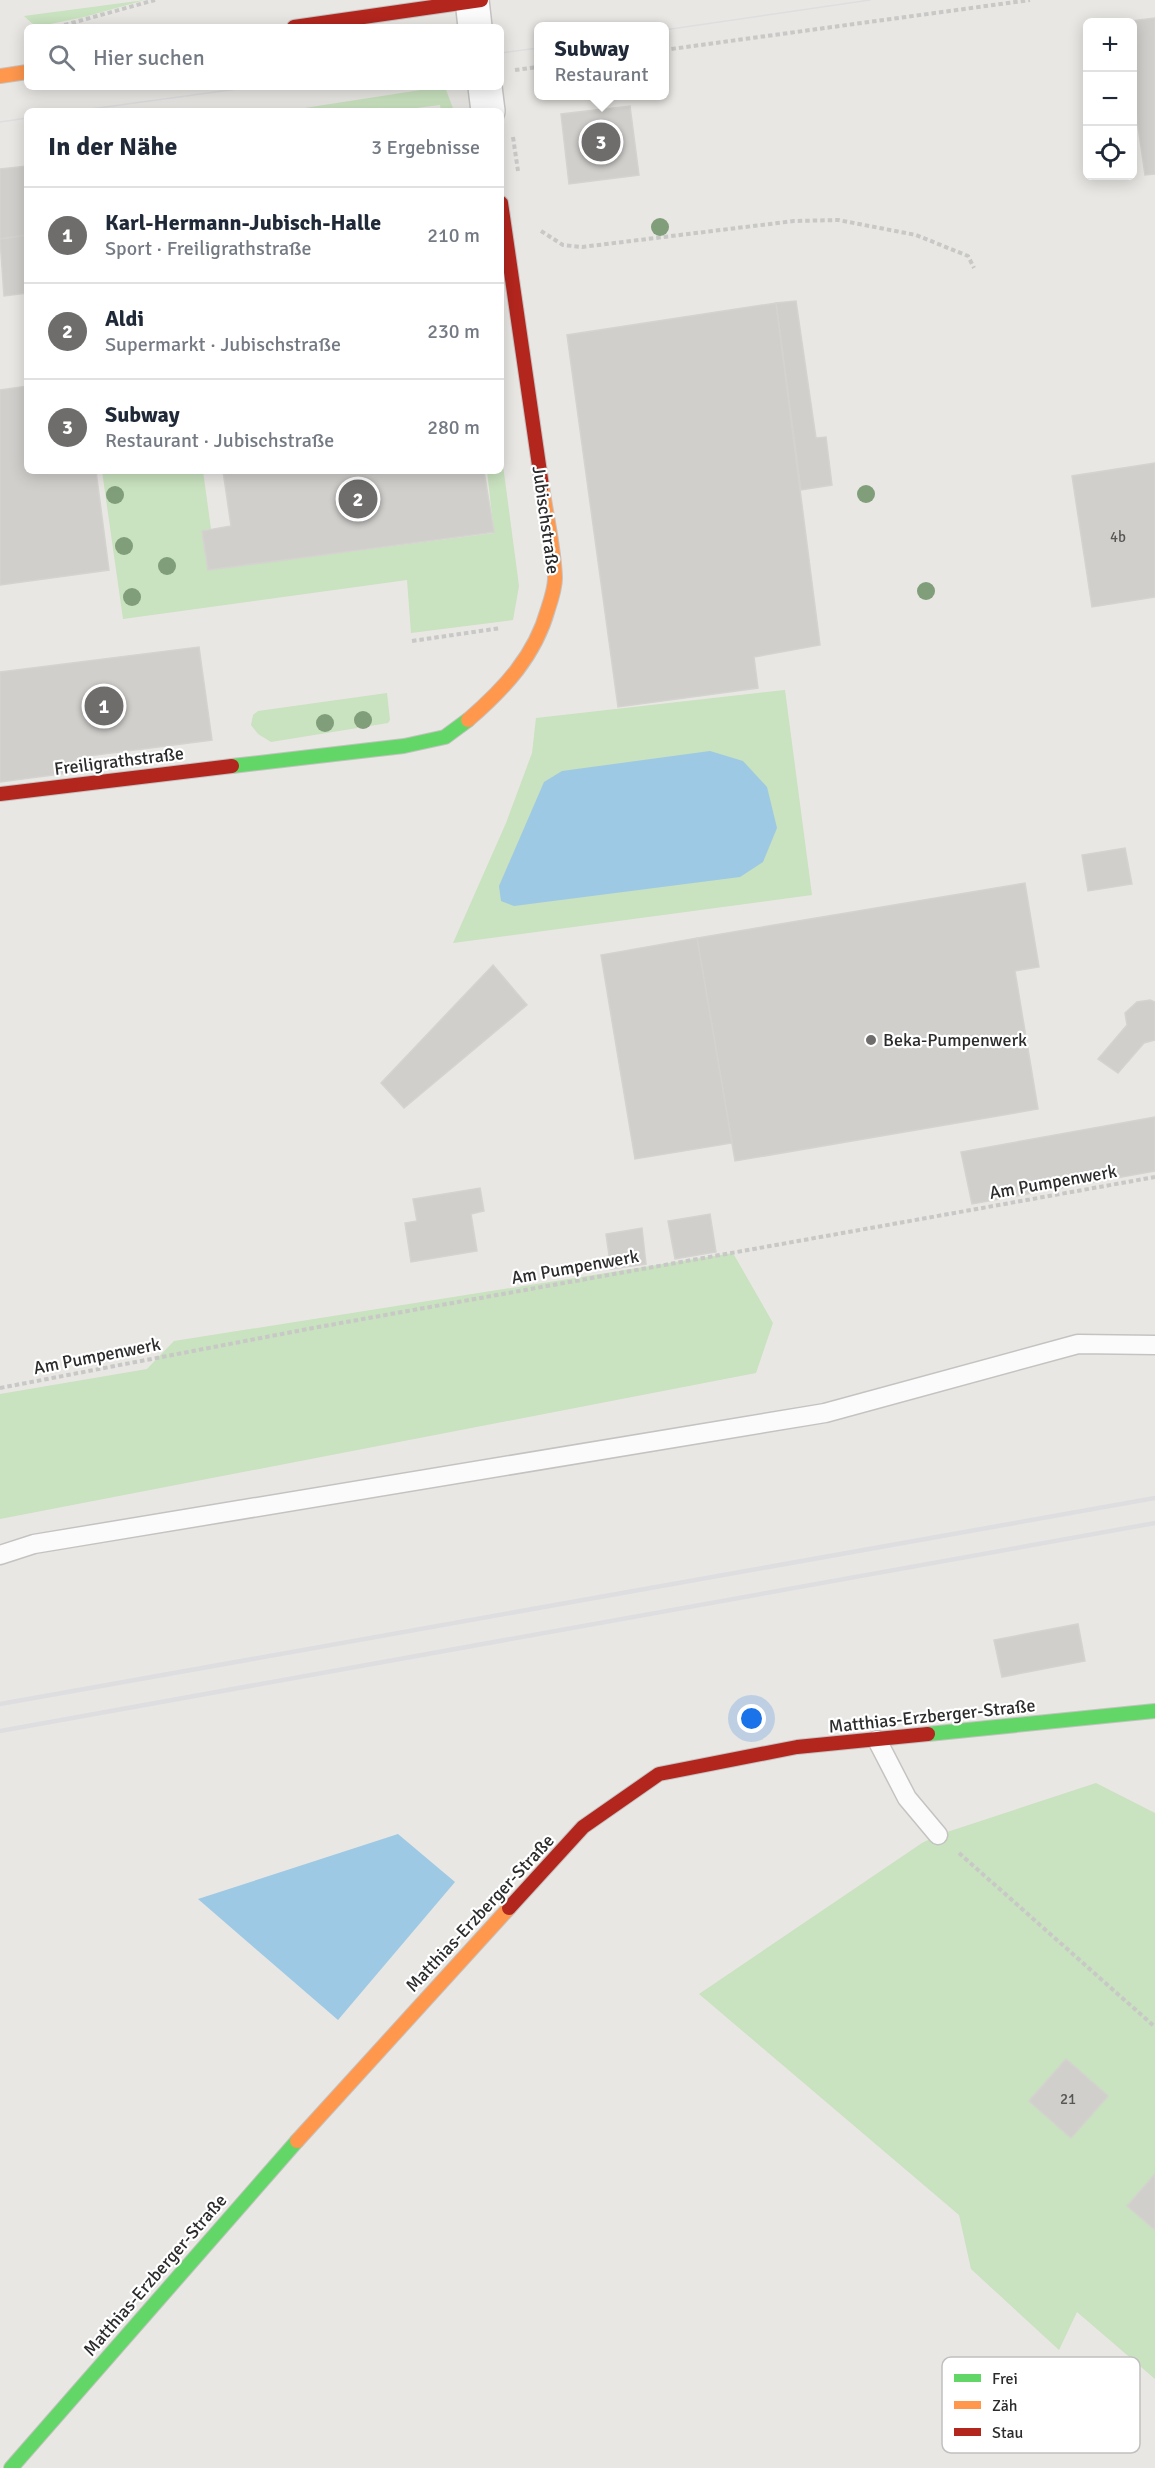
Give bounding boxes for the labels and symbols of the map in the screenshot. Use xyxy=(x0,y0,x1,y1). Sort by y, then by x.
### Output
pin: 3 xyxy=(582,120,620,164)
street label: Jubischstraße xyxy=(528,465,564,575)
pin: 2 xyxy=(338,476,378,522)
house number: 4b xyxy=(1110,528,1126,546)
pin: 1 xyxy=(84,684,124,728)
street label: Freiligrathstraße xyxy=(53,742,185,780)
place label: Beka-Pumpenwerk xyxy=(883,1029,1027,1051)
marker: Beka-Pumpenwerk xyxy=(864,1033,878,1047)
street label: Am Pumpenwerk xyxy=(988,1160,1118,1204)
street label: Am Pumpenwerk xyxy=(510,1245,640,1289)
street label: Am Pumpenwerk xyxy=(32,1333,162,1379)
street label: Matthias-Erzberger-Straße xyxy=(828,1694,1036,1738)
your location xyxy=(737,1704,766,1733)
street label: Matthias-Erzberger-Straße xyxy=(401,1830,559,1996)
house number: 21 xyxy=(1060,2090,1076,2108)
street label: Matthias-Erzberger-Straße xyxy=(79,2189,231,2361)
legend xyxy=(942,2357,1140,2453)
text: Frei xyxy=(992,2369,1018,2389)
text: Zäh xyxy=(992,2396,1018,2416)
text: Stau xyxy=(992,2423,1023,2443)

